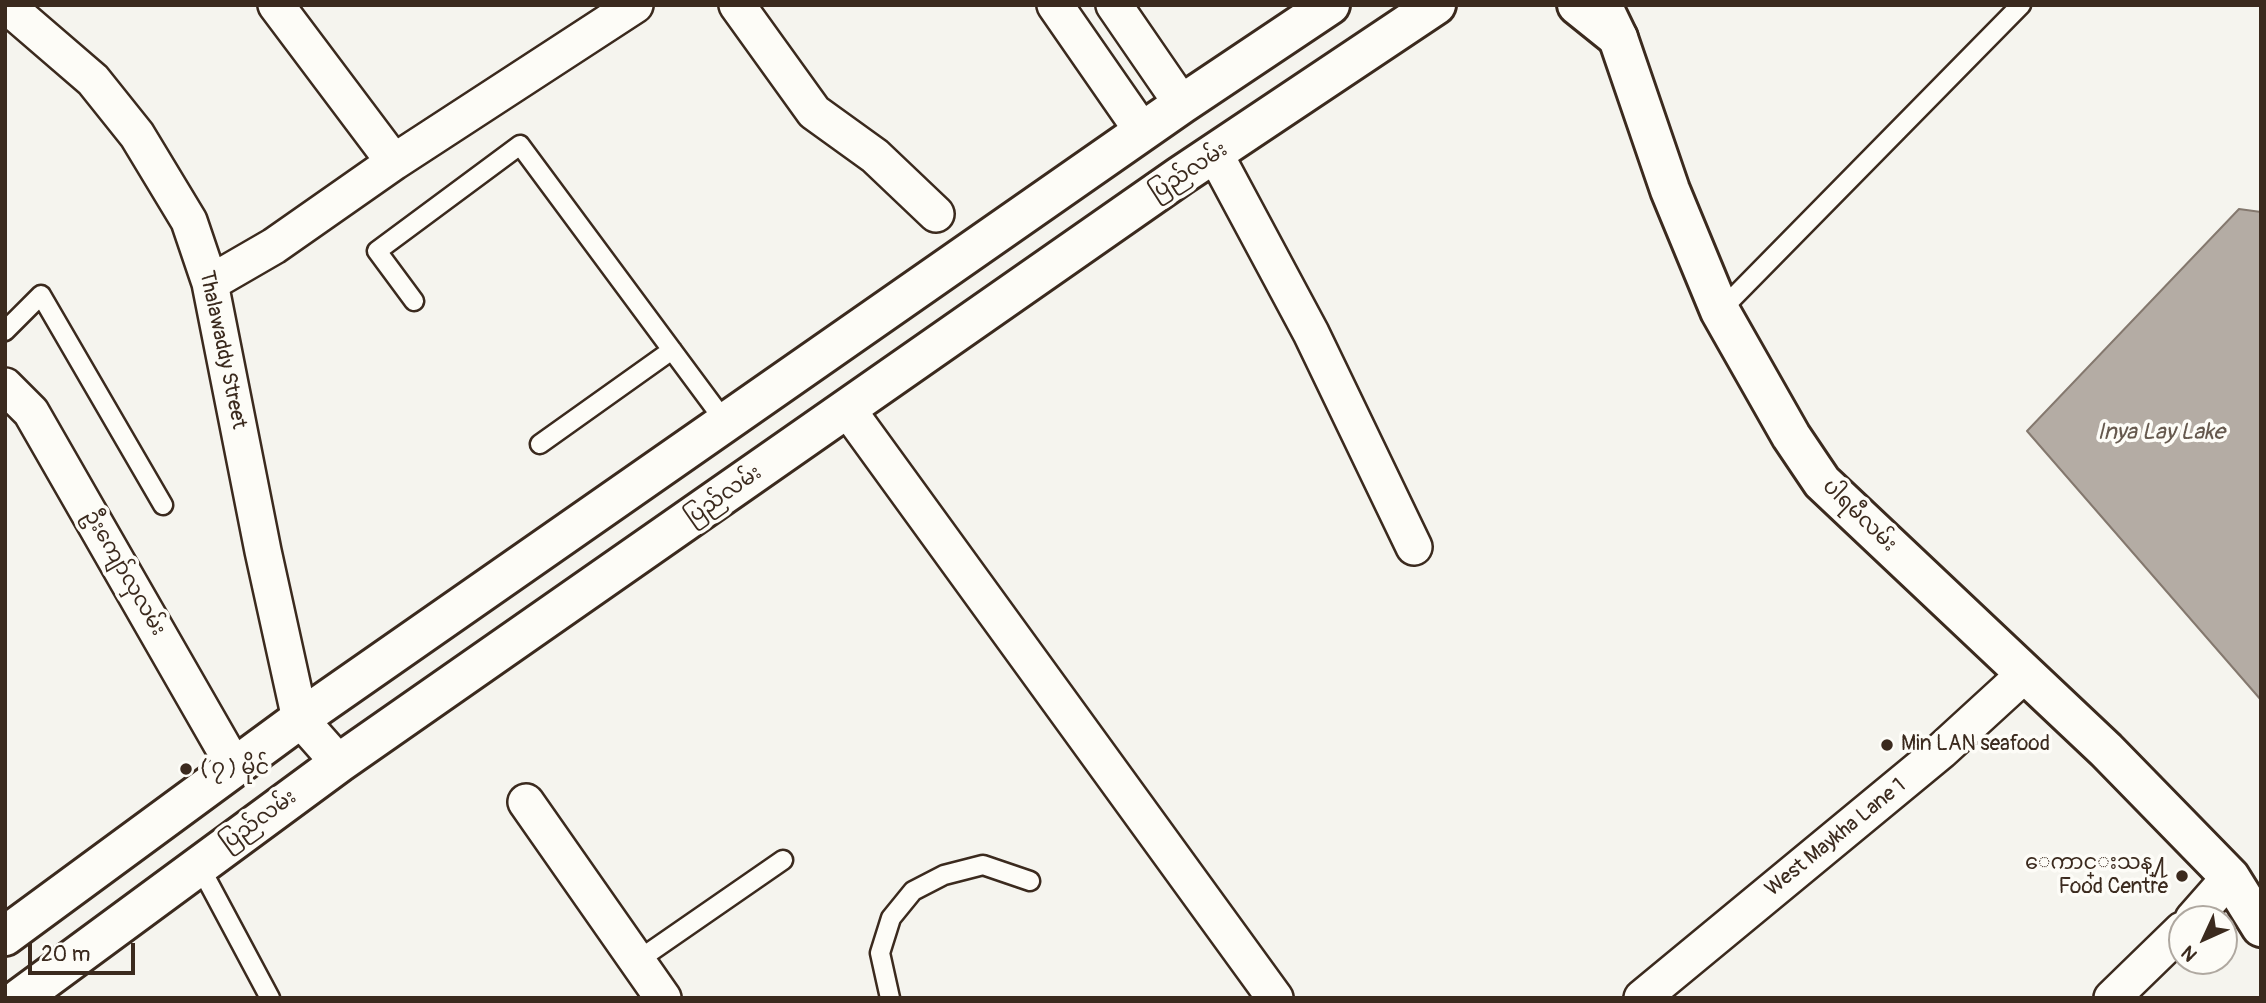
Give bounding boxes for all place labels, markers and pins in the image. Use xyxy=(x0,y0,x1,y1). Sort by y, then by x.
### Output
place label: Min LAN seafood xyxy=(1901,732,2050,758)
marker: Min LAN seafood xyxy=(1879,737,1895,753)
place label: ( ၇ ) မိုင် xyxy=(200,756,269,782)
marker: ( ၇ ) မိုင် xyxy=(178,761,194,777)
place label: ေကာင္းသန္႔ Food Centre xyxy=(2025,851,2168,901)
marker: ေကာင္းသန္႔ Food Centre xyxy=(2174,868,2190,884)

